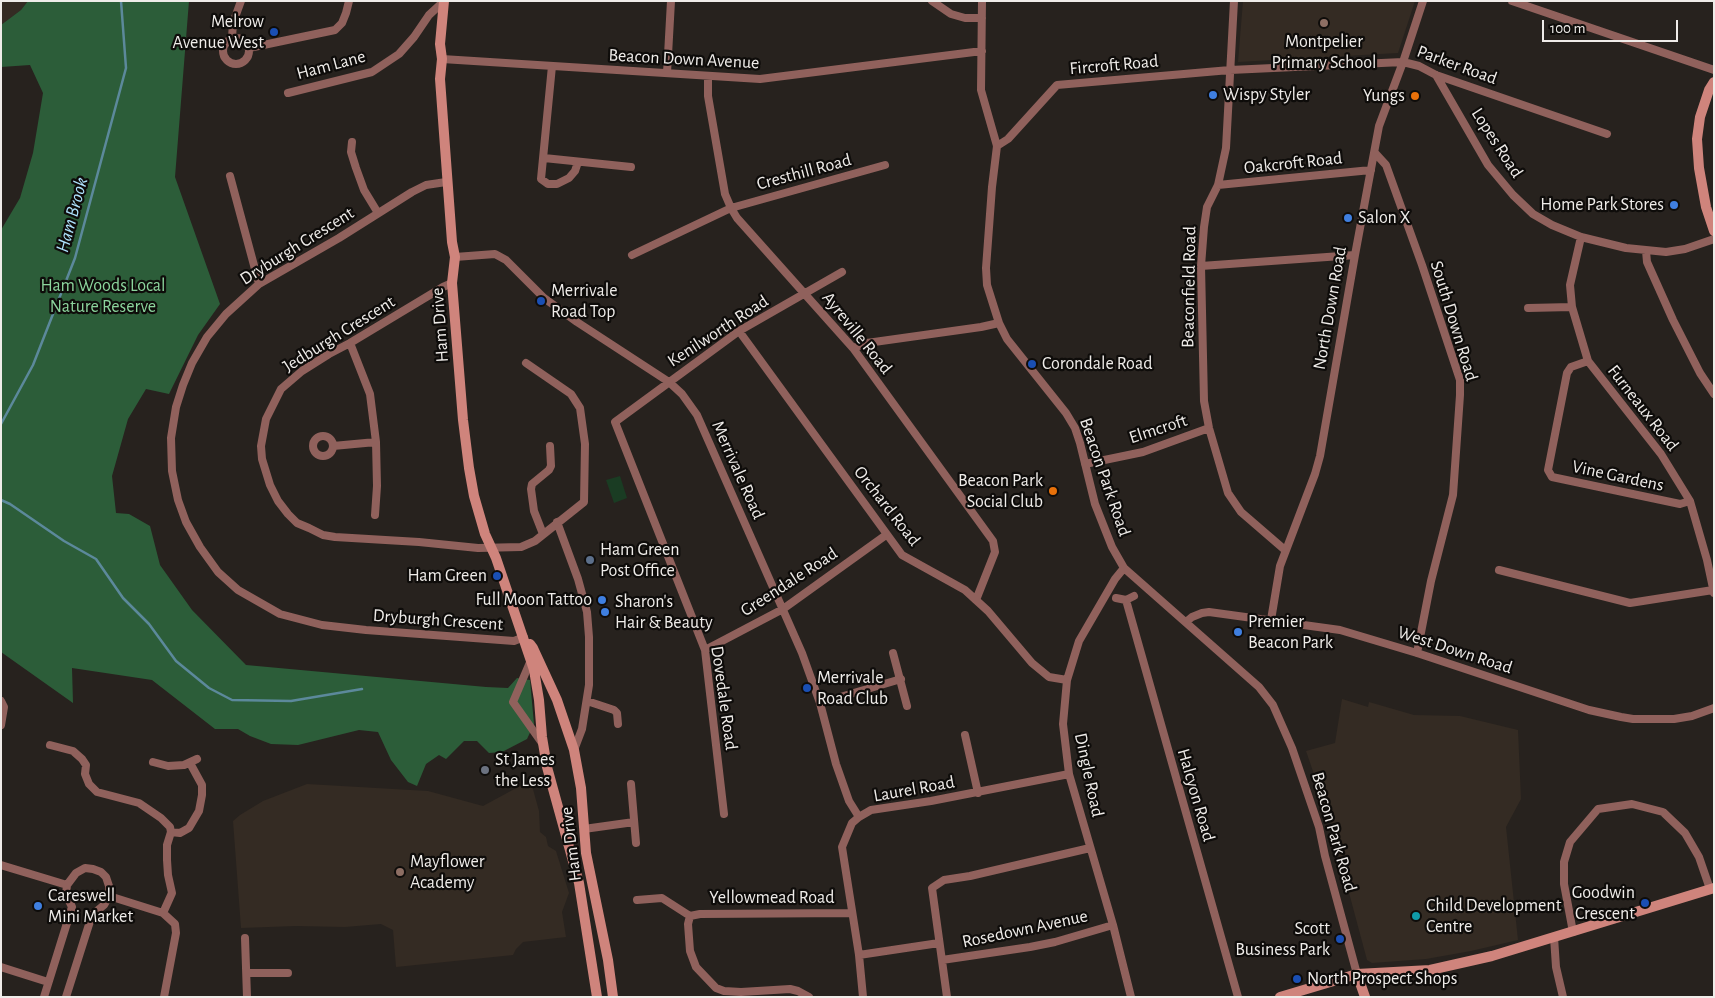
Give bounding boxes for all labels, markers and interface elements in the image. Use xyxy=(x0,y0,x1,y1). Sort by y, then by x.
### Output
scale bar xyxy=(1545,10,1681,42)
place label: Melrow Avenue West xyxy=(173,11,264,54)
marker: Montpelier Primary School xyxy=(1318,17,1330,29)
text: 100 m xyxy=(1550,21,1585,36)
marker: Melrow Avenue West xyxy=(268,26,280,38)
place label: Montpelier Primary School xyxy=(1271,31,1377,74)
street label: Parker Road xyxy=(1414,41,1500,89)
street label: Beacon Down Avenue xyxy=(608,44,760,74)
street label: Ham Lane xyxy=(294,45,368,85)
street label: Fircroft Road xyxy=(1069,50,1159,80)
place label: Wispy Styler xyxy=(1223,84,1310,106)
place label: Yungs xyxy=(1363,85,1405,107)
marker: Wispy Styler xyxy=(1207,89,1219,101)
marker: Yungs xyxy=(1409,90,1421,102)
street label: Lopes Road xyxy=(1466,104,1528,182)
street label: Oakcroft Road xyxy=(1243,147,1343,179)
street label: Cresthill Road xyxy=(754,149,854,195)
water label: Ham Brook xyxy=(51,175,93,255)
place label: Home Park Stores xyxy=(1540,194,1664,216)
marker: Home Park Stores xyxy=(1668,199,1680,211)
street label: Dryburgh Crescent xyxy=(236,202,358,290)
place label: Salon X xyxy=(1358,207,1411,229)
marker: Salon X xyxy=(1342,212,1354,224)
street label: Beaconfield Road xyxy=(1177,226,1201,348)
street label: North Down Road xyxy=(1309,245,1351,371)
street label: South Down Road xyxy=(1425,258,1483,384)
park label: Ham Woods Local Nature Reserve xyxy=(41,275,165,318)
place label: Merrivale Road Top xyxy=(551,280,617,322)
street label: Ham Drive xyxy=(427,287,453,363)
street label: Ayreville Road xyxy=(817,287,897,379)
street label: Kenilworth Road xyxy=(663,290,773,372)
street label: Jedburgh Crescent xyxy=(279,291,399,377)
marker: Merrivale Road Top xyxy=(535,295,547,307)
place label: Corondale Road xyxy=(1042,353,1153,375)
marker: Corondale Road xyxy=(1026,358,1038,370)
street label: Furneaux Road xyxy=(1603,361,1683,455)
street label: Elmcroft xyxy=(1126,409,1190,449)
street label: Beacon Park Road xyxy=(1075,415,1135,539)
street label: Merrivale Road xyxy=(707,418,769,522)
street label: Vine Gardens xyxy=(1570,456,1666,496)
street label: Orchard Road xyxy=(849,462,925,550)
place label: Beacon Park Social Club xyxy=(958,470,1043,512)
marker: Beacon Park Social Club xyxy=(1047,485,1059,497)
place label: Ham Green Post Office xyxy=(600,539,680,582)
street label: Greendale Road xyxy=(736,543,842,621)
marker: Ham Green Post Office xyxy=(584,554,596,566)
place label: Ham Green xyxy=(407,565,487,587)
marker: Ham Green xyxy=(491,570,503,582)
place label: Full Moon Tattoo xyxy=(476,589,592,611)
place label: Sharon's Hair & Beauty xyxy=(615,591,713,634)
marker: Full Moon Tattoo xyxy=(596,594,608,606)
street label: Dryburgh Crescent xyxy=(372,605,504,635)
marker: Sharon's Hair & Beauty xyxy=(599,606,611,618)
place label: Premier Beacon Park xyxy=(1248,611,1333,654)
street label: West Down Road xyxy=(1395,621,1515,679)
marker: Premier Beacon Park xyxy=(1232,626,1244,638)
street label: Dovedale Road xyxy=(706,644,742,752)
place label: Merrivale Road Club xyxy=(817,667,888,710)
marker: Merrivale Road Club xyxy=(801,682,813,694)
street label: Dingle Road xyxy=(1070,731,1108,819)
street label: Halcyon Road xyxy=(1172,746,1220,844)
place label: St James the Less xyxy=(495,749,555,792)
marker: St James the Less xyxy=(479,764,491,776)
street label: Beacon Park Road xyxy=(1307,770,1361,894)
street label: Laurel Road xyxy=(872,771,956,807)
street label: Ham Drive xyxy=(556,806,586,882)
place label: Mayflower Academy xyxy=(410,851,485,894)
marker: Mayflower Academy xyxy=(394,866,406,878)
place label: Goodwin Crescent xyxy=(1572,882,1635,924)
place label: Careswell Mini Market xyxy=(48,885,133,928)
street label: Yellowmead Road xyxy=(709,887,835,909)
place label: Child Development Centre xyxy=(1426,895,1561,938)
marker: Goodwin Crescent xyxy=(1639,897,1651,909)
marker: Careswell Mini Market xyxy=(32,900,44,912)
street label: Rosedown Avenue xyxy=(960,905,1090,953)
marker: Child Development Centre xyxy=(1410,910,1422,922)
place label: Scott Business Park xyxy=(1235,918,1330,961)
marker: Scott Business Park xyxy=(1334,933,1346,945)
place label: North Prospect Shops xyxy=(1307,968,1457,990)
marker: North Prospect Shops xyxy=(1291,973,1303,985)

